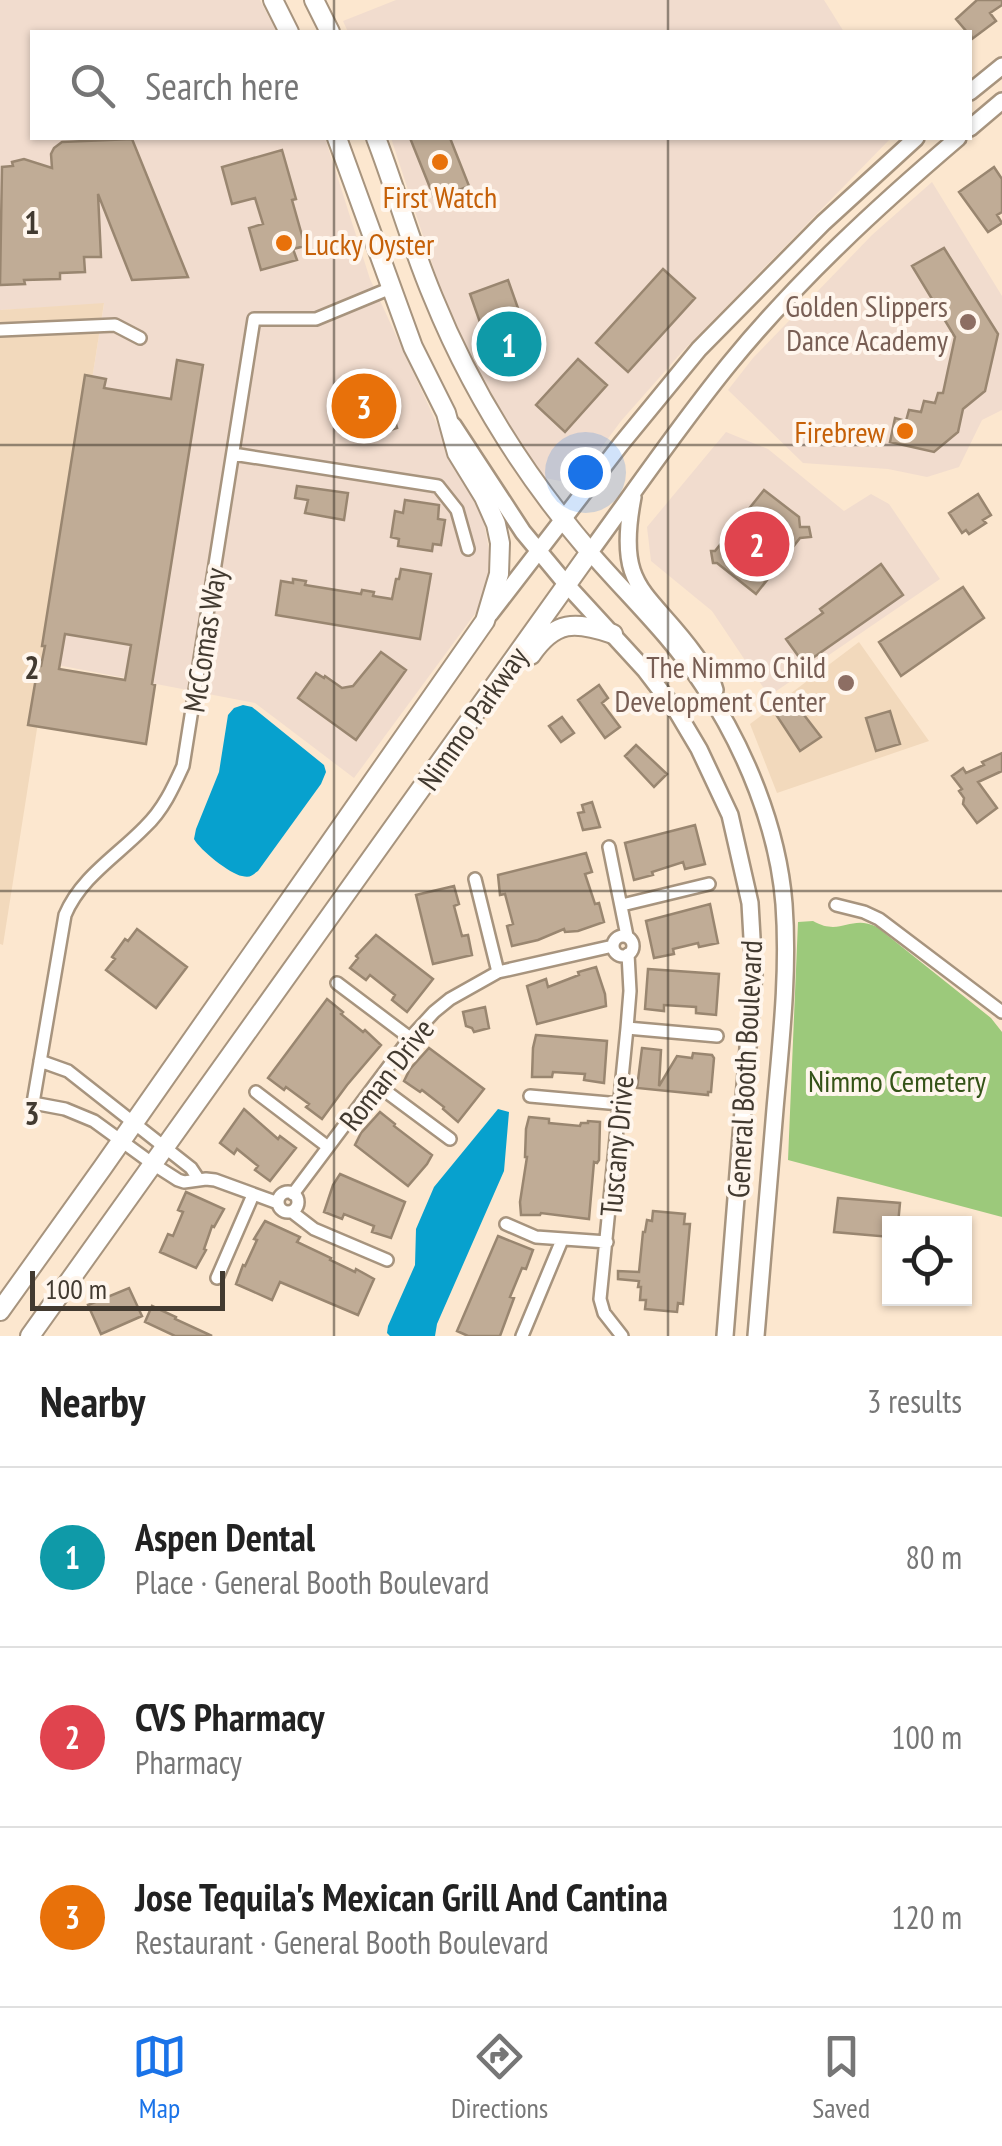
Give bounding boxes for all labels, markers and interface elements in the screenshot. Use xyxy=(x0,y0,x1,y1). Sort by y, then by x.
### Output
search box xyxy=(30,30,972,140)
icon: search xyxy=(65,58,120,113)
text: Search here xyxy=(145,61,299,110)
marker: First Watch xyxy=(429,151,451,173)
place label: First Watch xyxy=(383,177,497,216)
text: 1 xyxy=(24,201,40,243)
place label: Lucky Oyster xyxy=(304,224,435,263)
marker: Lucky Oyster xyxy=(273,232,295,254)
place label: Golden Slippers Dance Academy xyxy=(785,286,949,359)
pin: 1 xyxy=(476,306,542,382)
marker: Golden Slippers Dance Academy xyxy=(957,311,979,333)
pin: 3 xyxy=(332,368,396,444)
place label: Firebrew xyxy=(794,412,885,451)
marker: Firebrew xyxy=(894,420,916,442)
your location xyxy=(560,447,611,498)
pin: 2 xyxy=(724,506,790,582)
street label: McComas Way xyxy=(173,564,235,715)
street label: Nimmo Parkway xyxy=(408,638,536,797)
text: 2 xyxy=(24,646,40,688)
place label: The Nimmo Child Development Center xyxy=(615,647,827,720)
marker: The Nimmo Child Development Center xyxy=(835,672,857,694)
street label: General Booth Boulevard xyxy=(718,939,770,1199)
street label: Roman Drive xyxy=(330,1010,442,1138)
park label: Nimmo Cemetery xyxy=(808,1061,987,1100)
street label: Tuscany Drive xyxy=(590,1074,642,1218)
text: 3 xyxy=(24,1092,40,1134)
map controls xyxy=(882,1216,972,1306)
button: locate xyxy=(882,1216,972,1306)
scale bar xyxy=(30,1266,225,1310)
text: 100 m xyxy=(45,1270,107,1307)
text: Nearby xyxy=(40,1374,145,1429)
text: 3 results xyxy=(867,1380,962,1422)
text: Aspen Dental xyxy=(135,1512,315,1561)
text: 1 xyxy=(65,1536,80,1578)
text: 80 m xyxy=(906,1536,962,1578)
text: Place · General Booth Boulevard xyxy=(135,1561,489,1603)
text: CVS Pharmacy xyxy=(135,1692,325,1741)
text: 2 xyxy=(65,1716,80,1758)
text: 100 m xyxy=(891,1716,962,1758)
text: Pharmacy xyxy=(135,1741,242,1783)
text: Jose Tequila's Mexican Grill And Cantina xyxy=(135,1872,668,1921)
text: 3 xyxy=(65,1896,80,1938)
text: 120 m xyxy=(891,1896,962,1938)
text: Restaurant · General Booth Boulevard xyxy=(135,1921,549,1963)
tab: Map xyxy=(132,2029,187,2126)
tab: Directions xyxy=(451,2029,548,2126)
tab: Saved xyxy=(812,2029,870,2126)

